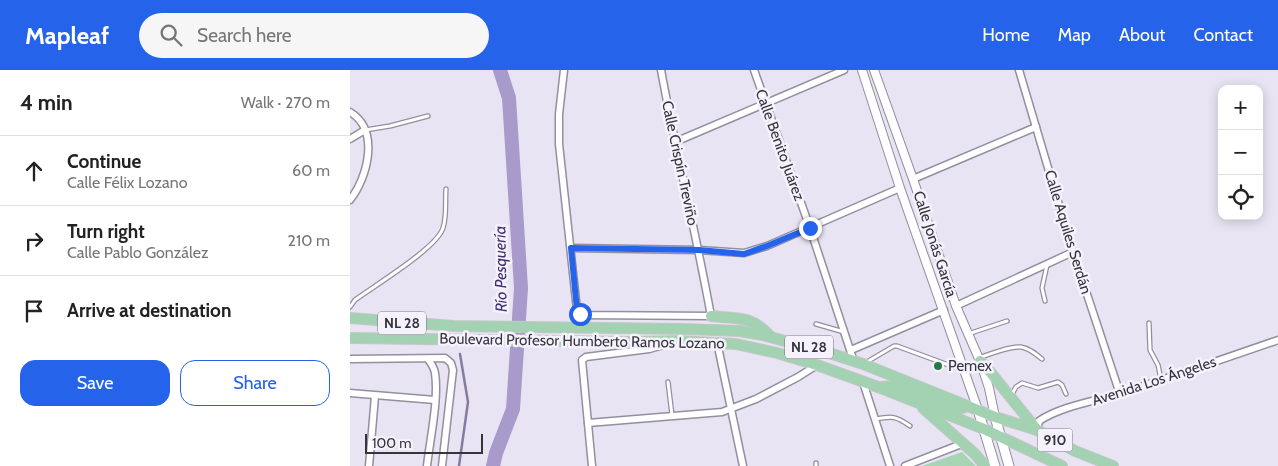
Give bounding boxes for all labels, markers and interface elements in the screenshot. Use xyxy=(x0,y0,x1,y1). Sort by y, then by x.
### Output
search box xyxy=(139,13,489,58)
text: Mapleaf xyxy=(25,21,109,50)
icon: search xyxy=(157,21,185,49)
text: Search here xyxy=(197,24,291,47)
text: Home xyxy=(982,24,1030,46)
text: Map xyxy=(1058,24,1091,46)
text: About xyxy=(1119,24,1165,46)
text: Contact xyxy=(1193,24,1253,46)
map controls xyxy=(1218,85,1263,220)
button: + xyxy=(1218,85,1263,130)
street label: Calle Benito Juárez xyxy=(751,87,809,203)
text: 4 min xyxy=(20,90,73,115)
text: Walk · 270 m xyxy=(241,93,330,112)
street label: Calle Crispín Treviño xyxy=(658,99,702,227)
button: − xyxy=(1218,130,1263,175)
text: Continue xyxy=(67,150,141,173)
icon: ahead xyxy=(20,157,48,185)
text: 60 m xyxy=(292,161,330,180)
street label: Calle Aquiles Serdán xyxy=(1041,168,1095,296)
text: Calle Félix Lozano xyxy=(67,173,187,192)
button: locate xyxy=(1218,175,1263,220)
street label: Calle Jonás García xyxy=(909,189,961,300)
route end xyxy=(799,217,822,240)
text: Turn right xyxy=(67,220,145,243)
water label: Río Pesquería xyxy=(490,226,511,312)
icon: right xyxy=(20,227,48,255)
text: 210 m xyxy=(288,231,330,250)
text: Calle Pablo González xyxy=(67,243,208,262)
icon: arrive xyxy=(20,297,48,325)
text: Arrive at destination xyxy=(67,299,231,322)
route start xyxy=(569,303,592,326)
road number: NL 28 xyxy=(378,312,426,334)
street label: Boulevard Profesor Humberto Ramos Lozano xyxy=(439,330,725,352)
road number: NL 28 xyxy=(785,336,833,358)
street label: Avenida Los Ángeles xyxy=(1089,351,1218,410)
place label: Pemex xyxy=(948,357,992,375)
button: Save xyxy=(20,360,170,406)
button: Share xyxy=(180,360,330,406)
marker: Pemex xyxy=(932,360,944,372)
road number: 910 xyxy=(1038,428,1072,452)
scale bar xyxy=(365,431,482,454)
text: 100 m xyxy=(372,434,412,452)

